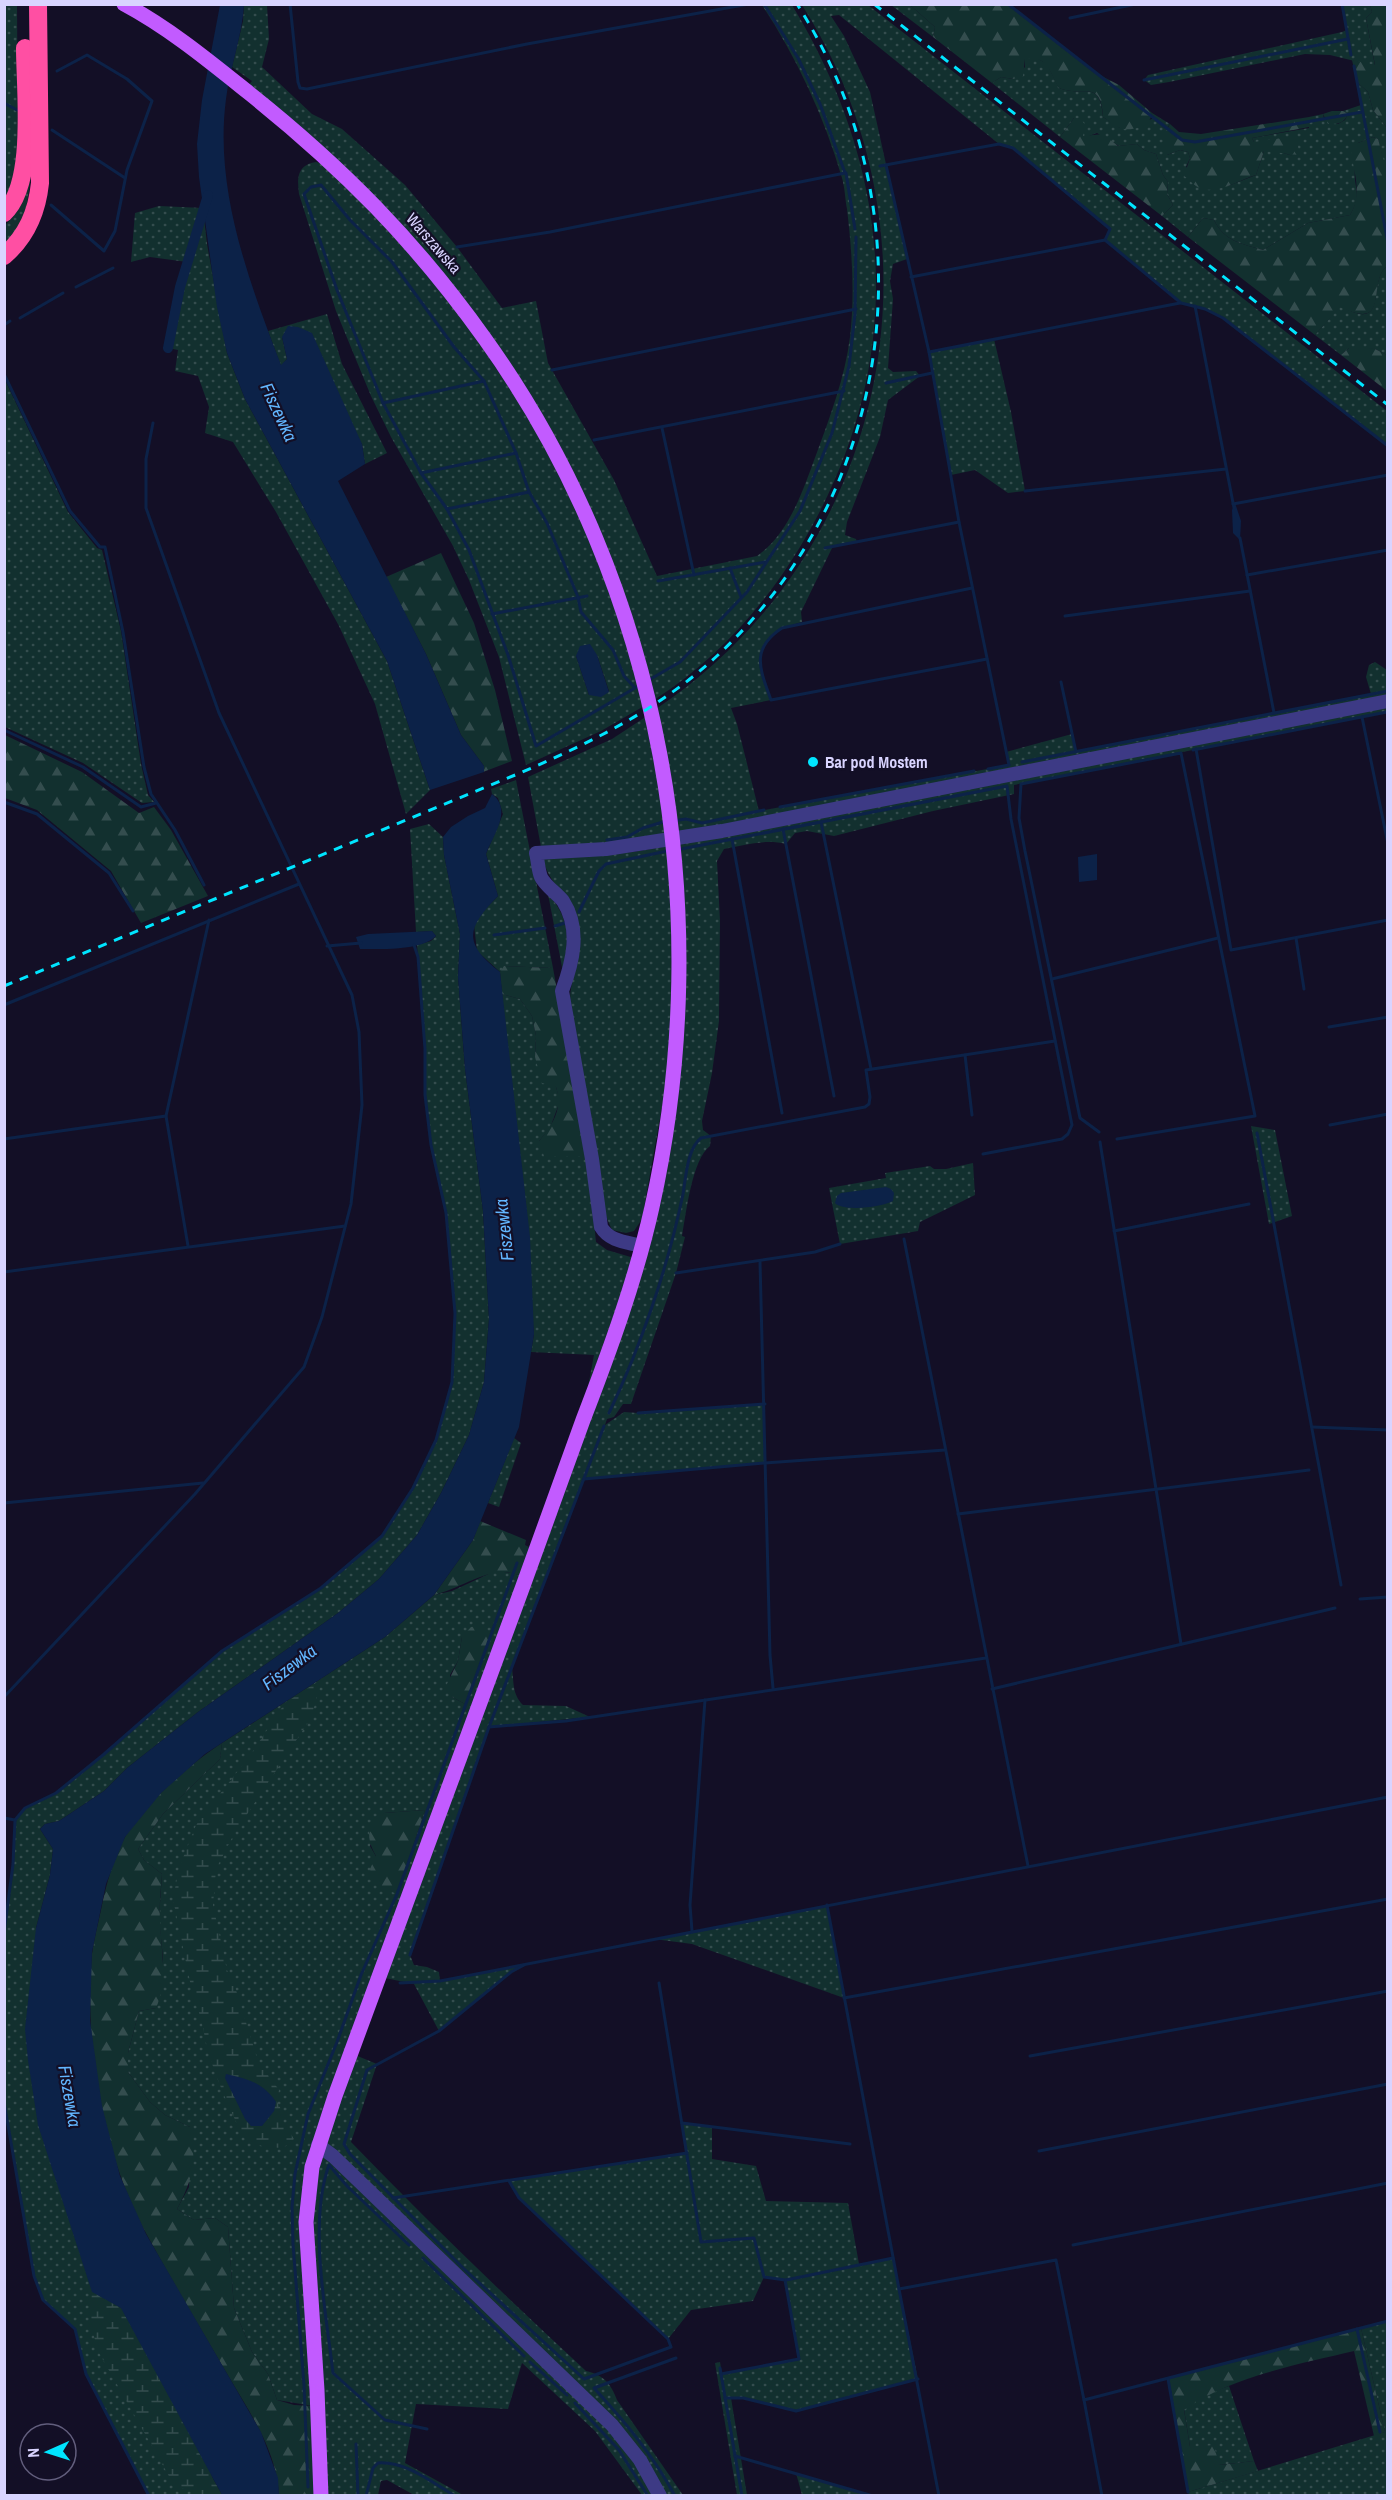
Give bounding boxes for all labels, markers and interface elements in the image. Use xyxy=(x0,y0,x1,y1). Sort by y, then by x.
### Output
street label: Warszawska xyxy=(401,208,467,279)
water label: Fiszewka xyxy=(254,378,304,446)
place label: Bar pod Mostem xyxy=(825,751,928,773)
marker: Bar pod Mostem xyxy=(806,755,820,769)
water label: Fiszewka xyxy=(488,1198,520,1262)
water label: Fiszewka xyxy=(257,1638,321,1696)
water label: Fiszewka xyxy=(52,2063,88,2129)
north arrow xyxy=(18,2422,78,2482)
text: N xyxy=(22,2447,44,2458)

